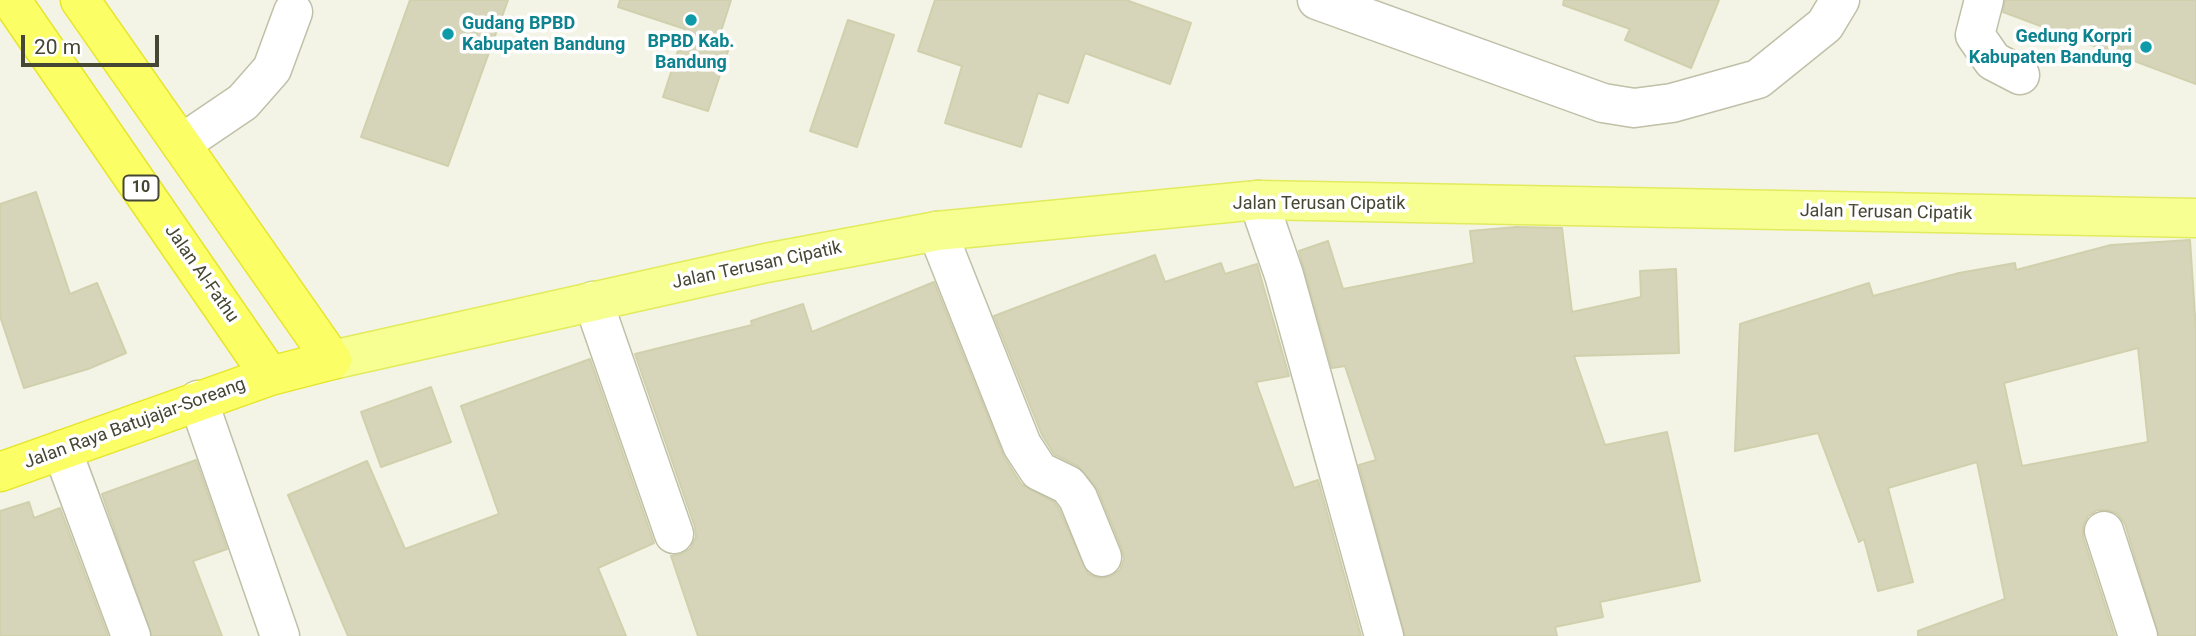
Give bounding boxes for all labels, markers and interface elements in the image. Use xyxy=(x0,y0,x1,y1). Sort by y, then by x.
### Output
marker: BPBD Kab. Bandung xyxy=(683,12,699,28)
place label: Gudang BPBD Kabupaten Bandung xyxy=(462,13,625,56)
scale bar xyxy=(24,21,163,65)
marker: Gudang BPBD Kabupaten Bandung xyxy=(440,26,456,42)
place label: Gedung Korpri Kabupaten Bandung xyxy=(1969,26,2132,68)
place label: BPBD Kab. Bandung xyxy=(647,31,735,74)
text: 20 m xyxy=(34,35,81,59)
marker: Gedung Korpri Kabupaten Bandung xyxy=(2138,39,2154,55)
road number: 10 xyxy=(124,176,158,200)
street label: Jalan Terusan Cipatik xyxy=(1233,193,1405,215)
street label: Jalan Terusan Cipatik xyxy=(1800,201,1972,225)
street label: Jalan Al-Fathu xyxy=(159,221,243,327)
street label: Jalan Terusan Cipatik xyxy=(670,237,844,295)
street label: Jalan Raya Batujajar-Soreang xyxy=(21,374,249,474)

